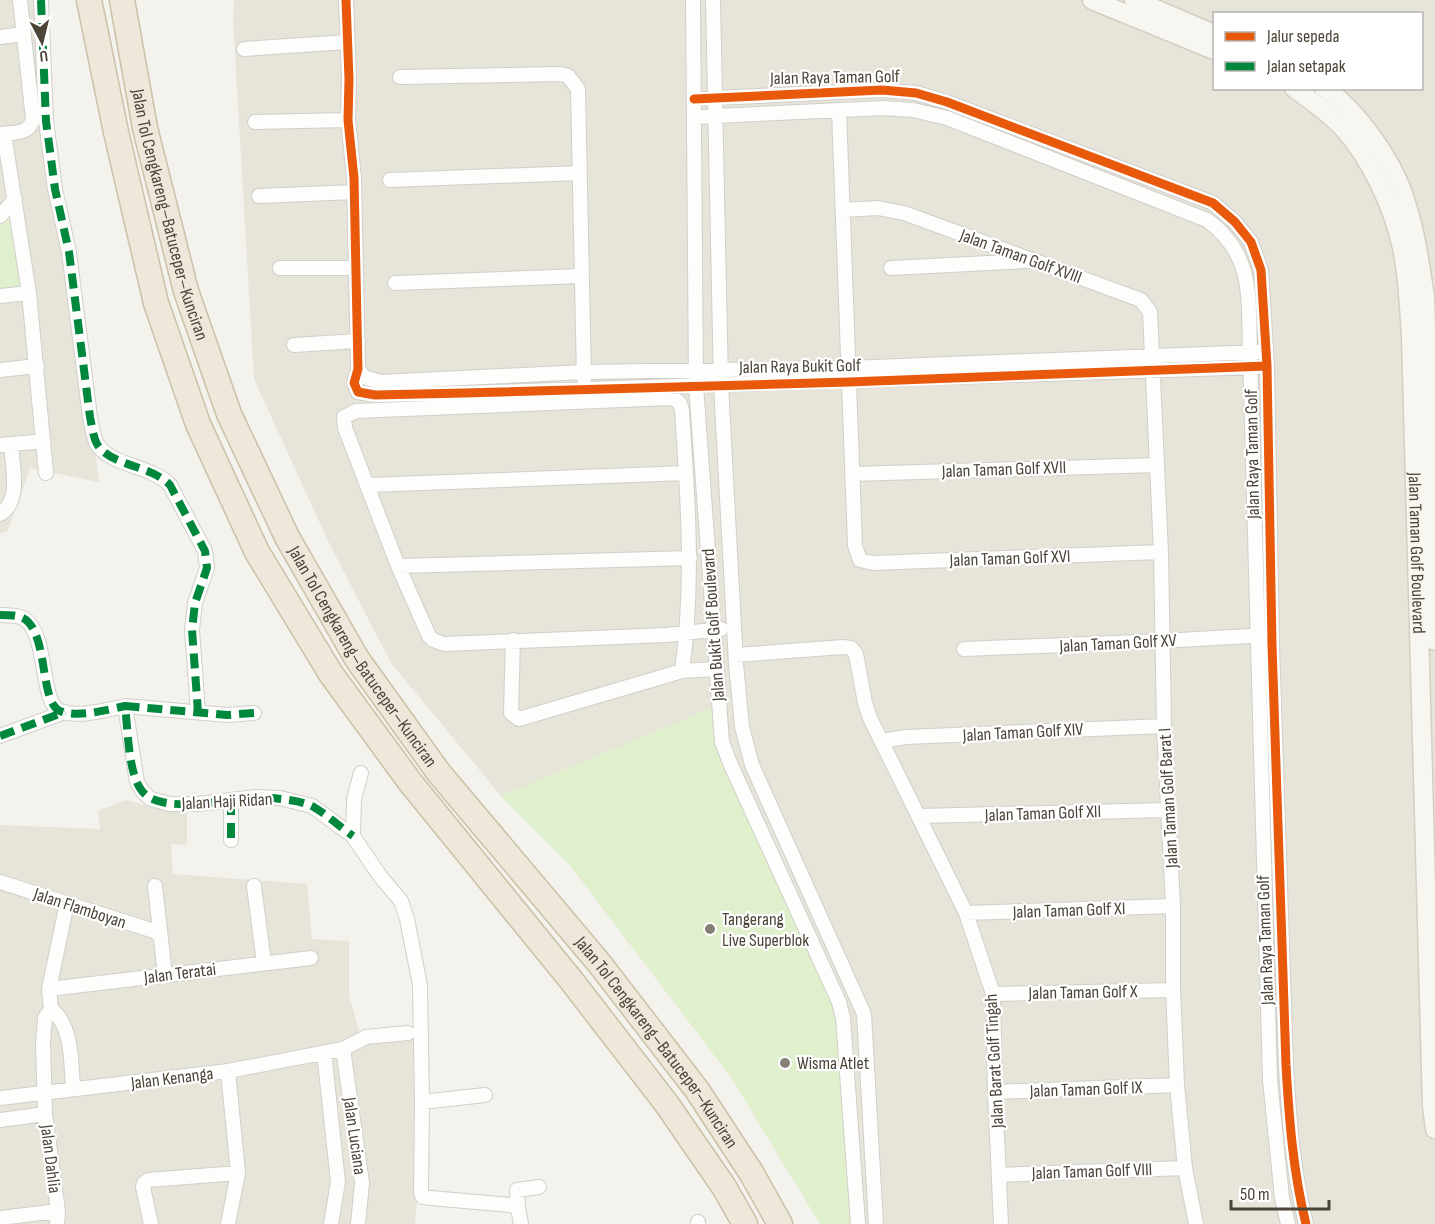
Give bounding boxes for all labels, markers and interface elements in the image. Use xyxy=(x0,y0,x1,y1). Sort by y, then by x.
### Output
north arrow xyxy=(12,12,72,72)
legend xyxy=(1213,12,1423,90)
text: Jalur sepeda xyxy=(1266,26,1339,47)
text: U xyxy=(38,45,49,65)
text: Jalan setapak xyxy=(1266,56,1346,77)
street label: Jalan Raya Taman Golf xyxy=(769,66,901,89)
street label: Jalan Tol Cengkareng–Batuceper–Kunciran xyxy=(127,86,212,343)
street label: Jalan Taman Golf XVIII xyxy=(956,224,1085,288)
street label: Jalan Raya Bukit Golf xyxy=(738,355,862,378)
street label: Jalan Raya Taman Golf xyxy=(1241,388,1264,520)
street label: Jalan Taman Golf XVII xyxy=(940,457,1067,482)
street label: Jalan Taman Golf Boulevard xyxy=(1404,471,1429,634)
street label: Jalan Tol Cengkareng–Batuceper–Kunciran xyxy=(283,542,441,771)
street label: Jalan Taman Golf XVI xyxy=(948,546,1071,571)
street label: Jalan Bukit Golf Boulevard xyxy=(698,548,729,703)
street label: Jalan Taman Golf XV xyxy=(1058,630,1177,657)
street label: Jalan Taman Golf XIV xyxy=(961,719,1084,746)
street label: Jalan Taman Golf Barat I xyxy=(1154,727,1183,870)
street label: Jalan Haji Ridan xyxy=(180,789,273,814)
street label: Jalan Taman Golf XII xyxy=(984,801,1102,826)
street label: Jalan Raya Taman Golf xyxy=(1253,874,1278,1006)
street label: Jalan Flamboyan xyxy=(30,883,129,933)
street label: Jalan Taman Golf XI xyxy=(1011,898,1126,923)
place label: Tangerang Live Superblok xyxy=(722,909,809,951)
marker: Tangerang Live Superblok xyxy=(703,922,717,936)
street label: Jalan Tol Cengkareng–Batuceper–Kunciran xyxy=(570,932,742,1152)
street label: Jalan Teratai xyxy=(142,959,217,988)
street label: Jalan Taman Golf X xyxy=(1027,981,1138,1004)
street label: Jalan Barat Golf Tingah xyxy=(980,993,1009,1130)
place label: Wisma Atlet xyxy=(797,1053,870,1074)
marker: Wisma Atlet xyxy=(778,1056,792,1070)
street label: Jalan Kenanga xyxy=(129,1063,214,1094)
street label: Jalan Taman Golf IX xyxy=(1028,1077,1143,1102)
street label: Jalan Luciana xyxy=(339,1095,370,1176)
street label: Jalan Dahlia xyxy=(36,1123,65,1195)
street label: Jalan Taman Golf VIII xyxy=(1030,1159,1153,1184)
scale bar xyxy=(1231,1173,1328,1211)
text: 50 m xyxy=(1240,1184,1270,1205)

